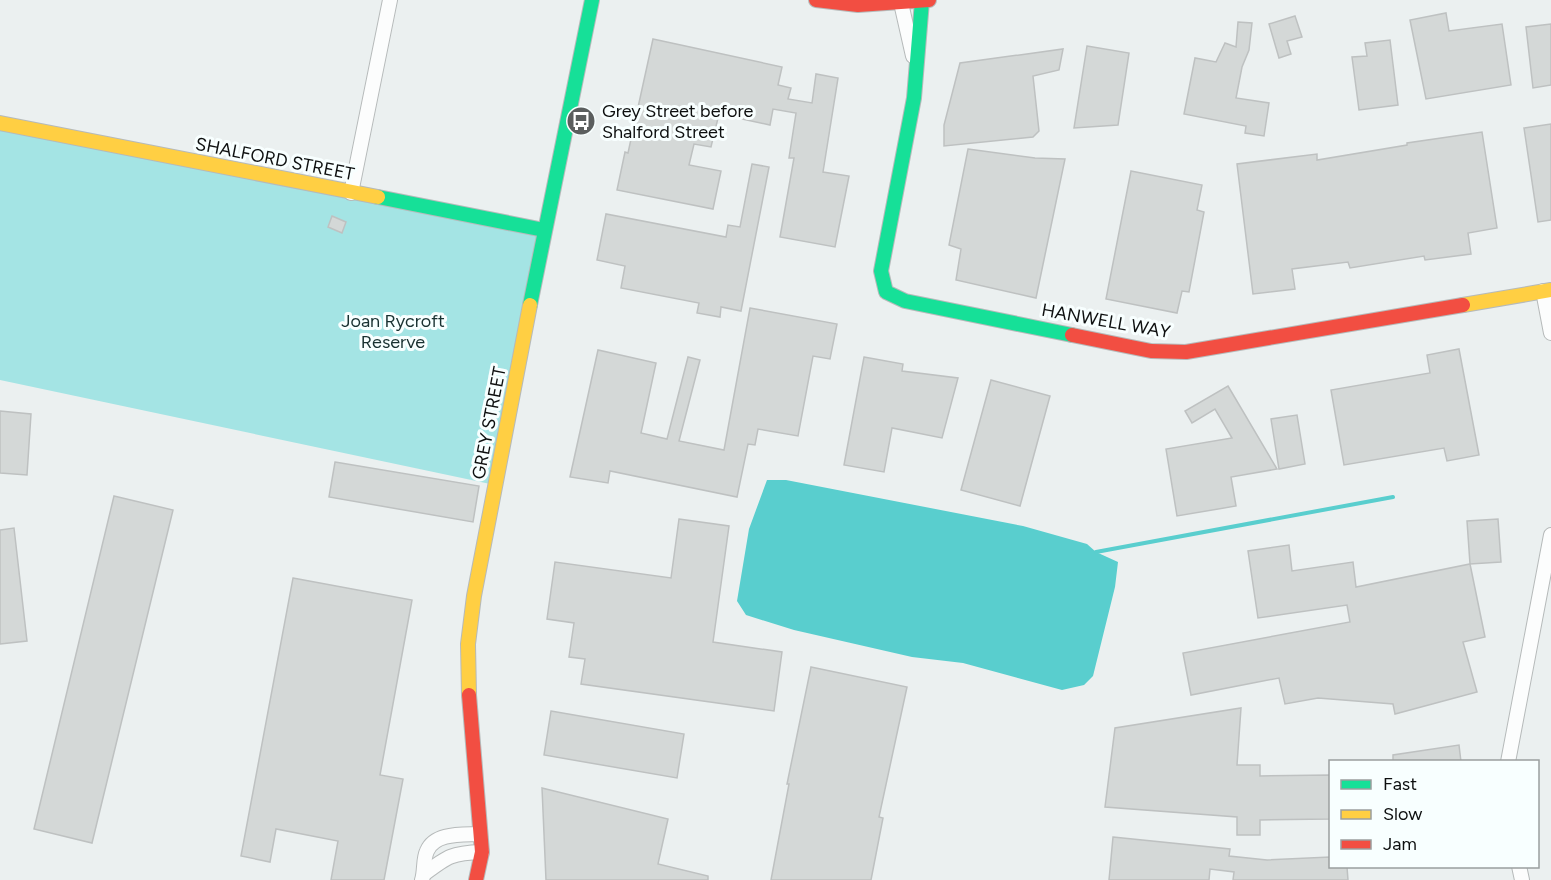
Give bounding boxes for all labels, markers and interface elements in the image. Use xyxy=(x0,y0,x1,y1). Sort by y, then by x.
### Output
place label: Grey Street before Shalford Street xyxy=(602,100,754,143)
bus stop icon: Grey Street before Shalford Street xyxy=(565,105,597,137)
street label: SHALFORD STREET xyxy=(194,133,356,185)
street label: HANWELL WAY xyxy=(1040,299,1172,343)
park label: Joan Rycroft Reserve xyxy=(341,310,445,353)
street label: GREY STREET xyxy=(467,365,511,481)
legend xyxy=(1329,760,1539,868)
text: Fast xyxy=(1383,773,1417,795)
text: Slow xyxy=(1383,803,1422,825)
text: Jam xyxy=(1383,833,1417,855)

